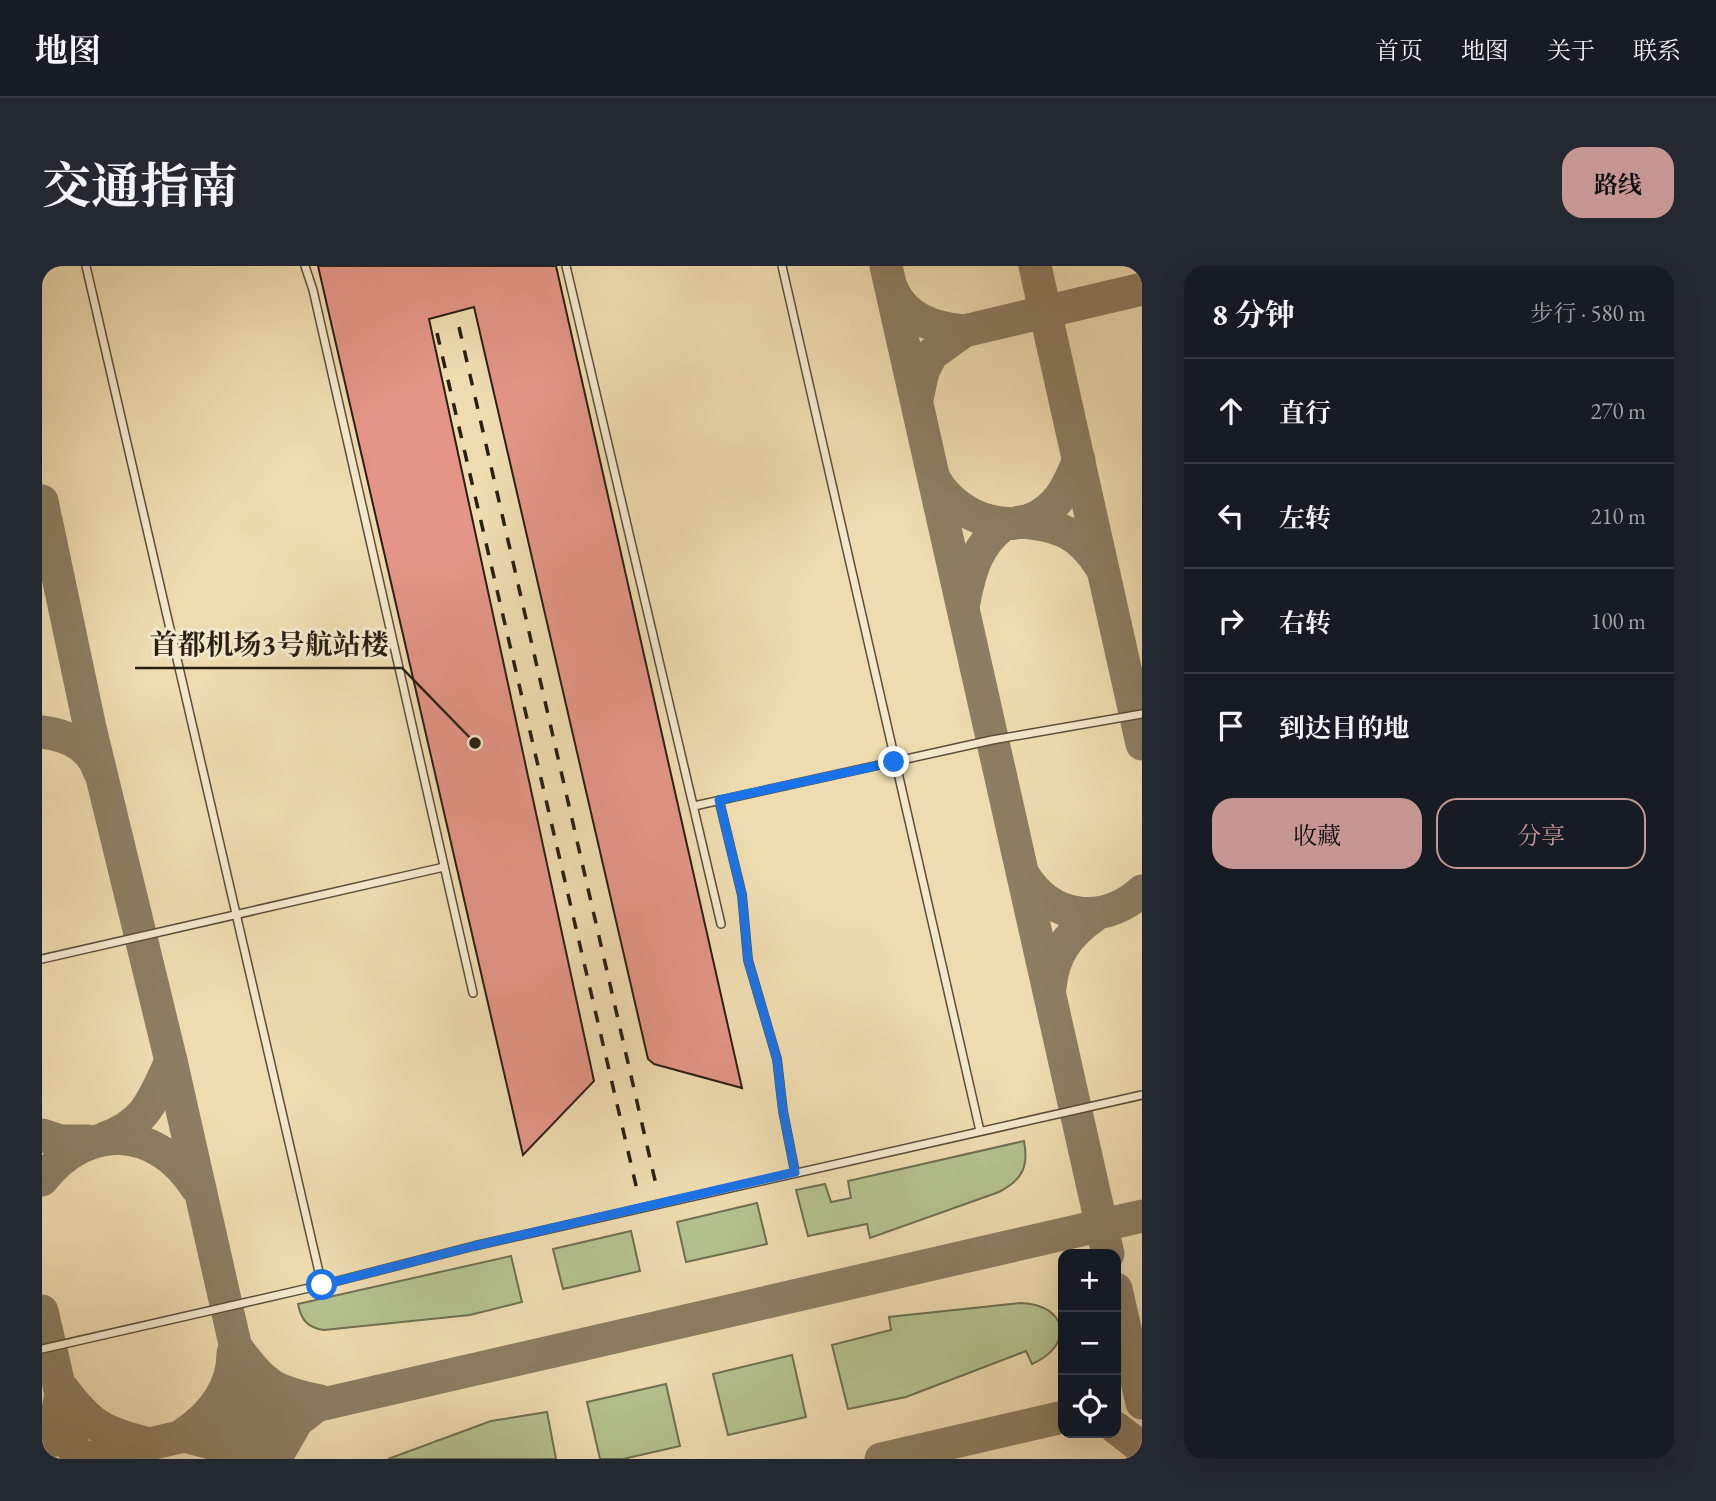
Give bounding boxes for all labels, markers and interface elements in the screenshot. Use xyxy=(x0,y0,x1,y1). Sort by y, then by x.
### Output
text: 地图 xyxy=(35,29,101,72)
text: 首页 xyxy=(1375,35,1423,66)
text: 地图 xyxy=(1461,35,1509,66)
text: 关于 xyxy=(1547,35,1595,66)
text: 联系 xyxy=(1633,35,1681,66)
button: 路线 xyxy=(1562,147,1674,218)
text: 交通指南 xyxy=(42,154,238,218)
text: 8 分钟 xyxy=(1212,295,1295,334)
text: 步行 · 580 m xyxy=(1531,298,1646,328)
icon: ahead xyxy=(1212,392,1250,430)
text: 直行 xyxy=(1279,396,1331,430)
text: 270 m xyxy=(1590,396,1646,426)
icon: left xyxy=(1212,497,1250,535)
text: 左转 xyxy=(1279,501,1331,535)
text: 210 m xyxy=(1590,501,1646,531)
icon: right xyxy=(1212,602,1250,640)
text: 右转 xyxy=(1279,606,1331,640)
text: 100 m xyxy=(1590,606,1646,636)
callout: 首都机场3号航站楼 xyxy=(135,619,402,668)
text: 首都机场3号航站楼 xyxy=(150,626,388,662)
icon: arrive xyxy=(1212,707,1250,745)
text: 到达目的地 xyxy=(1279,711,1409,745)
route end xyxy=(878,746,909,777)
button: 收藏 xyxy=(1212,798,1422,869)
button: 分享 xyxy=(1436,798,1646,869)
map controls xyxy=(1058,1249,1121,1438)
button: + xyxy=(1058,1249,1121,1312)
route start xyxy=(306,1269,337,1300)
button: − xyxy=(1058,1312,1121,1375)
button: locate xyxy=(1058,1375,1121,1438)

